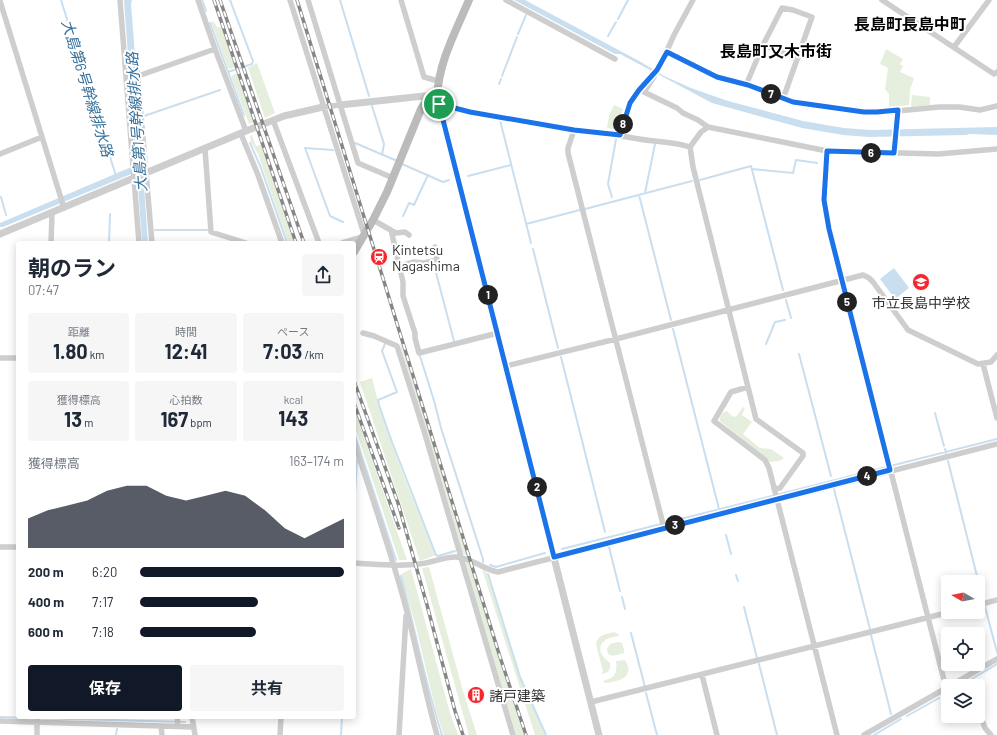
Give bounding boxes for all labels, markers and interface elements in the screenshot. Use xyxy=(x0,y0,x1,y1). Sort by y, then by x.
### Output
district label: 長島町長島中町 xyxy=(854,14,966,33)
water label: 大島第6号幹線排水路 xyxy=(59,17,118,161)
district label: 長島町又木市街 xyxy=(720,41,832,60)
water label: 大島第1号幹線排水路 xyxy=(122,50,150,193)
pin: 7 xyxy=(761,84,781,104)
pin xyxy=(422,87,456,121)
text: 7 xyxy=(768,87,774,100)
icon: arrive xyxy=(428,93,450,115)
pin: 8 xyxy=(613,114,633,134)
text: 8 xyxy=(620,117,626,130)
pin: 6 xyxy=(861,143,881,163)
text: 6 xyxy=(868,146,874,159)
place label: Kintetsu Nagashima xyxy=(392,241,460,274)
station icon: Kintetsu Nagashima xyxy=(369,247,389,267)
text: 朝のラン xyxy=(28,254,116,280)
button: share xyxy=(302,254,344,296)
school or university icon: 市立長島中学校 xyxy=(911,272,931,292)
text: 07:47 xyxy=(28,282,59,298)
pin: 1 xyxy=(478,285,498,305)
text: 1 xyxy=(486,288,490,301)
pin: 5 xyxy=(837,292,857,312)
place label: 市立長島中学校 xyxy=(872,294,970,311)
text: 5 xyxy=(844,295,850,308)
text: 距離 xyxy=(68,325,90,338)
text: 時間 xyxy=(175,325,197,338)
text: ペース xyxy=(277,325,310,338)
text: 1.80 xyxy=(53,339,88,363)
text: 12:41 xyxy=(165,339,207,363)
text: 7:03 xyxy=(263,339,302,363)
text: km xyxy=(88,348,104,361)
text: /km xyxy=(302,348,324,361)
text: 獲得標高 xyxy=(57,393,101,406)
text: 心拍数 xyxy=(169,393,202,406)
text: kcal xyxy=(284,393,303,406)
text: 143 xyxy=(278,406,308,430)
text: 13 xyxy=(64,407,82,431)
text: 167 xyxy=(160,407,188,431)
text: m xyxy=(82,416,93,429)
text: bpm xyxy=(188,416,212,429)
text: 163–174 m xyxy=(289,453,344,469)
text: 獲得標高 xyxy=(28,455,80,471)
pin: 4 xyxy=(857,466,877,486)
text: 4 xyxy=(864,469,870,482)
pin: 2 xyxy=(527,477,547,497)
text: 2 xyxy=(534,480,540,493)
pin: 3 xyxy=(665,515,685,535)
text: 3 xyxy=(672,518,678,531)
text: 200 m xyxy=(28,564,64,580)
text: 6:20 xyxy=(92,564,117,580)
north arrow xyxy=(941,575,985,619)
map controls xyxy=(941,575,985,723)
text: 400 m xyxy=(28,594,64,610)
text: 7:17 xyxy=(92,594,113,610)
text: 600 m xyxy=(28,624,63,640)
text: 7:18 xyxy=(92,624,114,640)
button: locate xyxy=(941,627,985,671)
button: 保存 xyxy=(28,665,182,711)
button: 共有 xyxy=(190,665,344,711)
button: layers xyxy=(941,679,985,723)
building icon: 諸戸建築 xyxy=(466,685,486,705)
place label: 諸戸建築 xyxy=(489,687,545,704)

